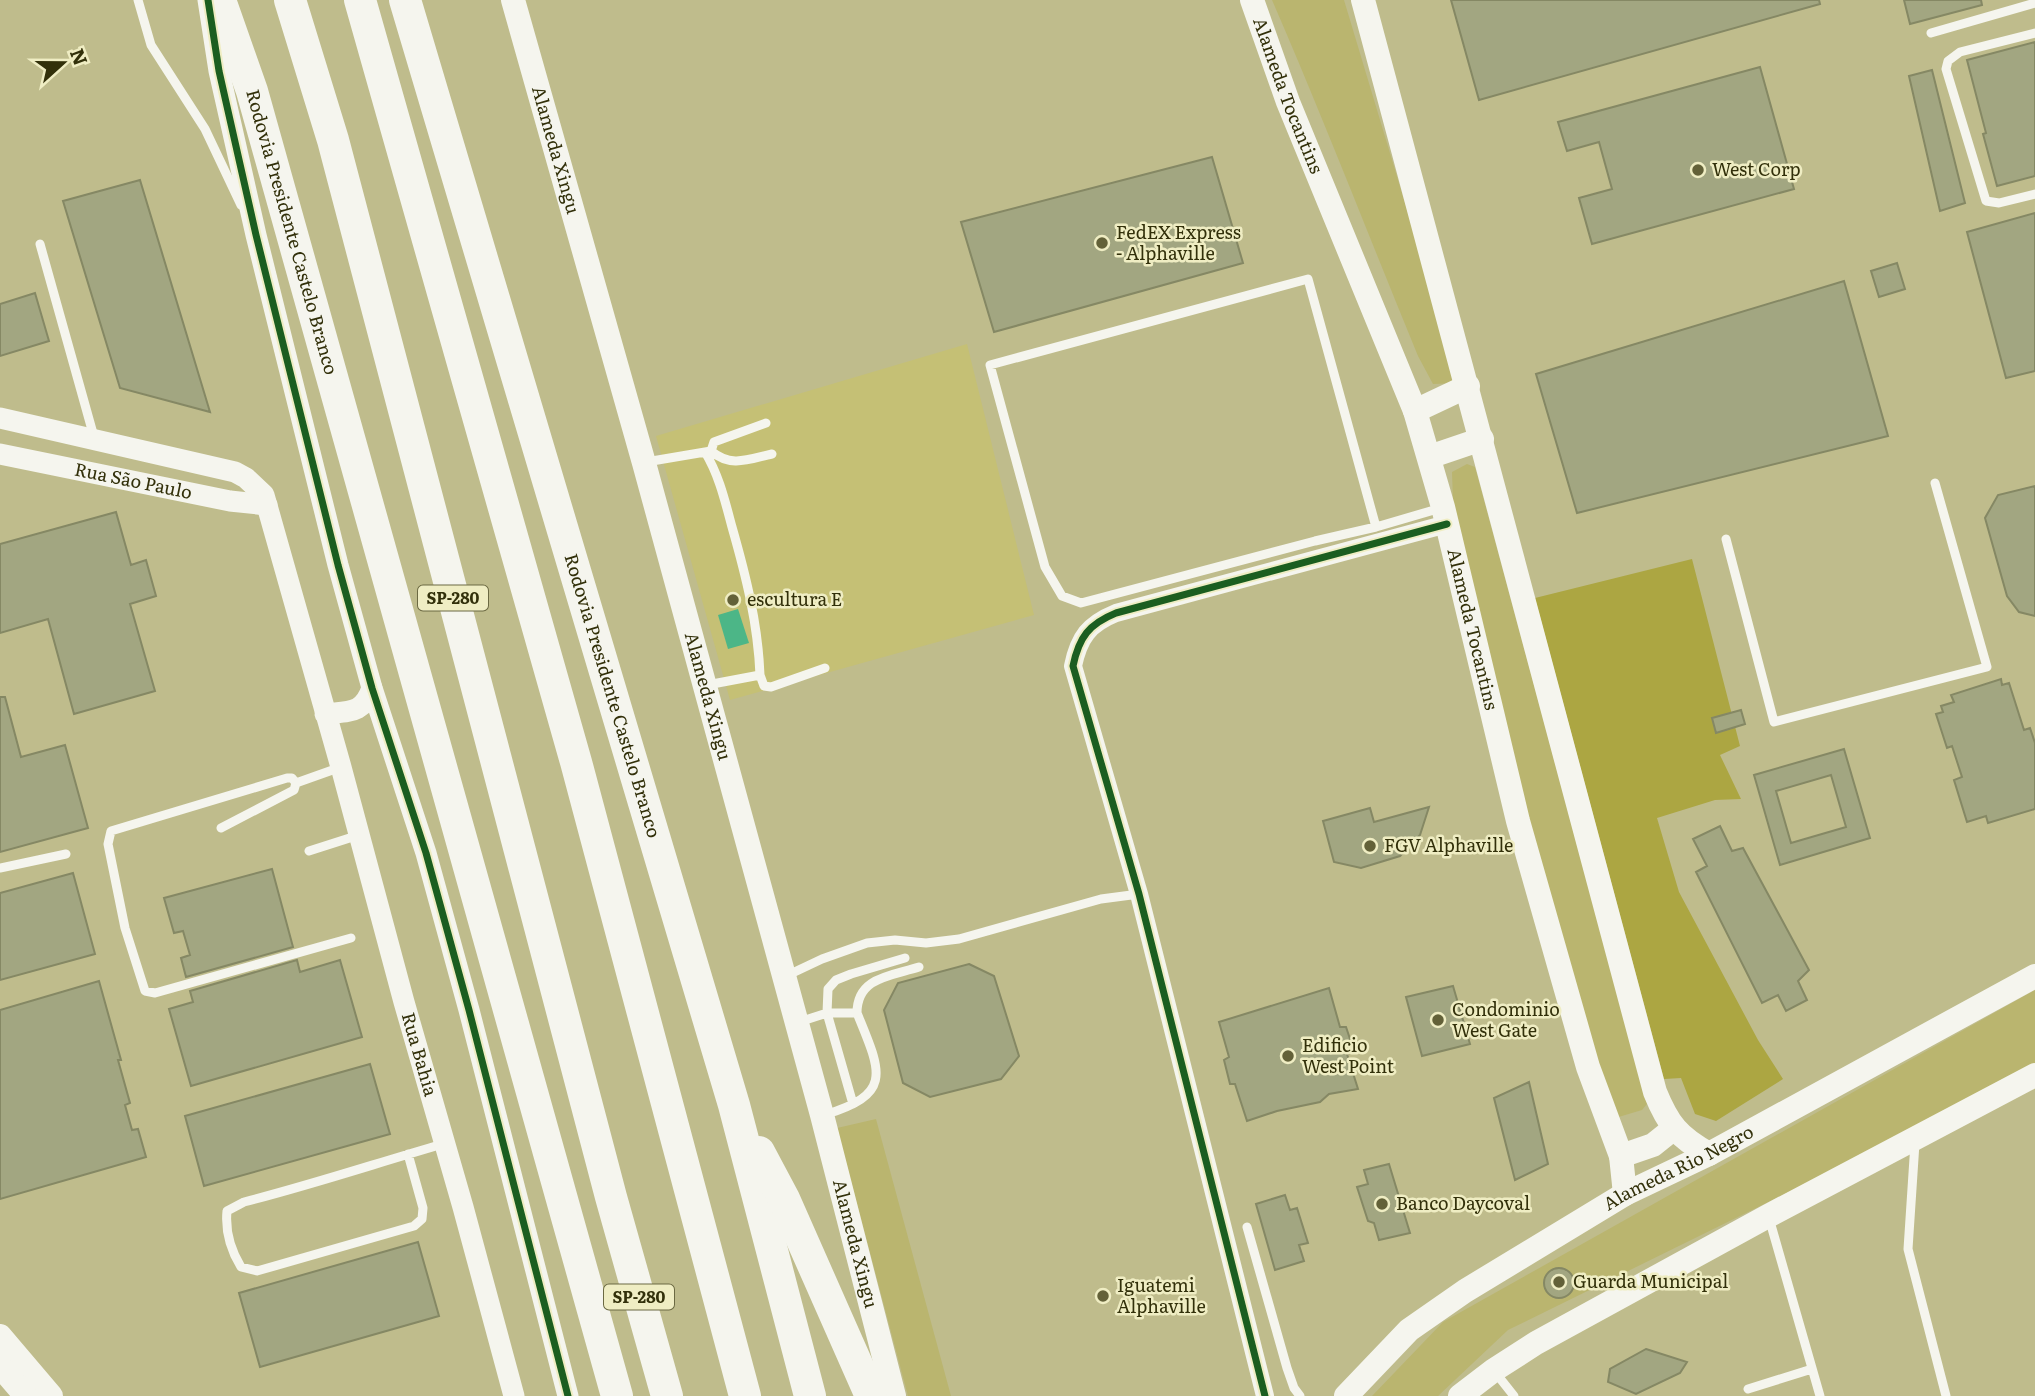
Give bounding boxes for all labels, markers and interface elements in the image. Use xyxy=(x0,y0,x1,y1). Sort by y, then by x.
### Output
street label: Alameda Tocantins xyxy=(1247,13,1331,177)
north arrow xyxy=(28,28,98,98)
text: N xyxy=(64,44,96,69)
street label: Alameda Xingu xyxy=(526,83,588,217)
street label: Rodovia Presidente Castelo Branco xyxy=(240,86,346,378)
place label: West Corp xyxy=(1712,155,1801,182)
marker: West Corp xyxy=(1690,162,1706,178)
place label: FedEX Express - Alphaville xyxy=(1116,218,1241,266)
marker: FedEX Express - Alphaville xyxy=(1094,235,1110,251)
street label: Rua São Paulo xyxy=(72,455,195,505)
street label: Alameda Tocantins xyxy=(1441,545,1506,713)
street label: Rodovia Presidente Castelo Branco xyxy=(559,550,669,841)
place label: escultura E xyxy=(747,585,842,612)
road number: SP-280 xyxy=(418,586,488,610)
marker: escultura E xyxy=(725,592,741,608)
street label: Alameda Xingu xyxy=(679,629,740,763)
place label: FGV Alphaville xyxy=(1384,831,1513,858)
marker: FGV Alphaville xyxy=(1362,838,1378,854)
place label: Condominio West Gate xyxy=(1452,995,1560,1043)
street label: Rua Bahia xyxy=(396,1009,446,1099)
marker: Condominio West Gate xyxy=(1430,1012,1446,1028)
place label: Edificio West Point xyxy=(1302,1031,1395,1079)
marker: Edificio West Point xyxy=(1280,1048,1296,1064)
street label: Alameda Rio Negro xyxy=(1597,1117,1758,1216)
street label: Alameda Xingu xyxy=(827,1176,886,1311)
place label: Banco Daycoval xyxy=(1396,1189,1530,1216)
marker: Banco Daycoval xyxy=(1374,1196,1390,1212)
place label: Guarda Municipal xyxy=(1573,1267,1728,1294)
place label: Iguatemi Alphaville xyxy=(1117,1271,1206,1319)
marker: Guarda Municipal xyxy=(1551,1274,1567,1290)
road number: SP-280 xyxy=(604,1284,674,1310)
marker: Iguatemi Alphaville xyxy=(1095,1288,1111,1304)

